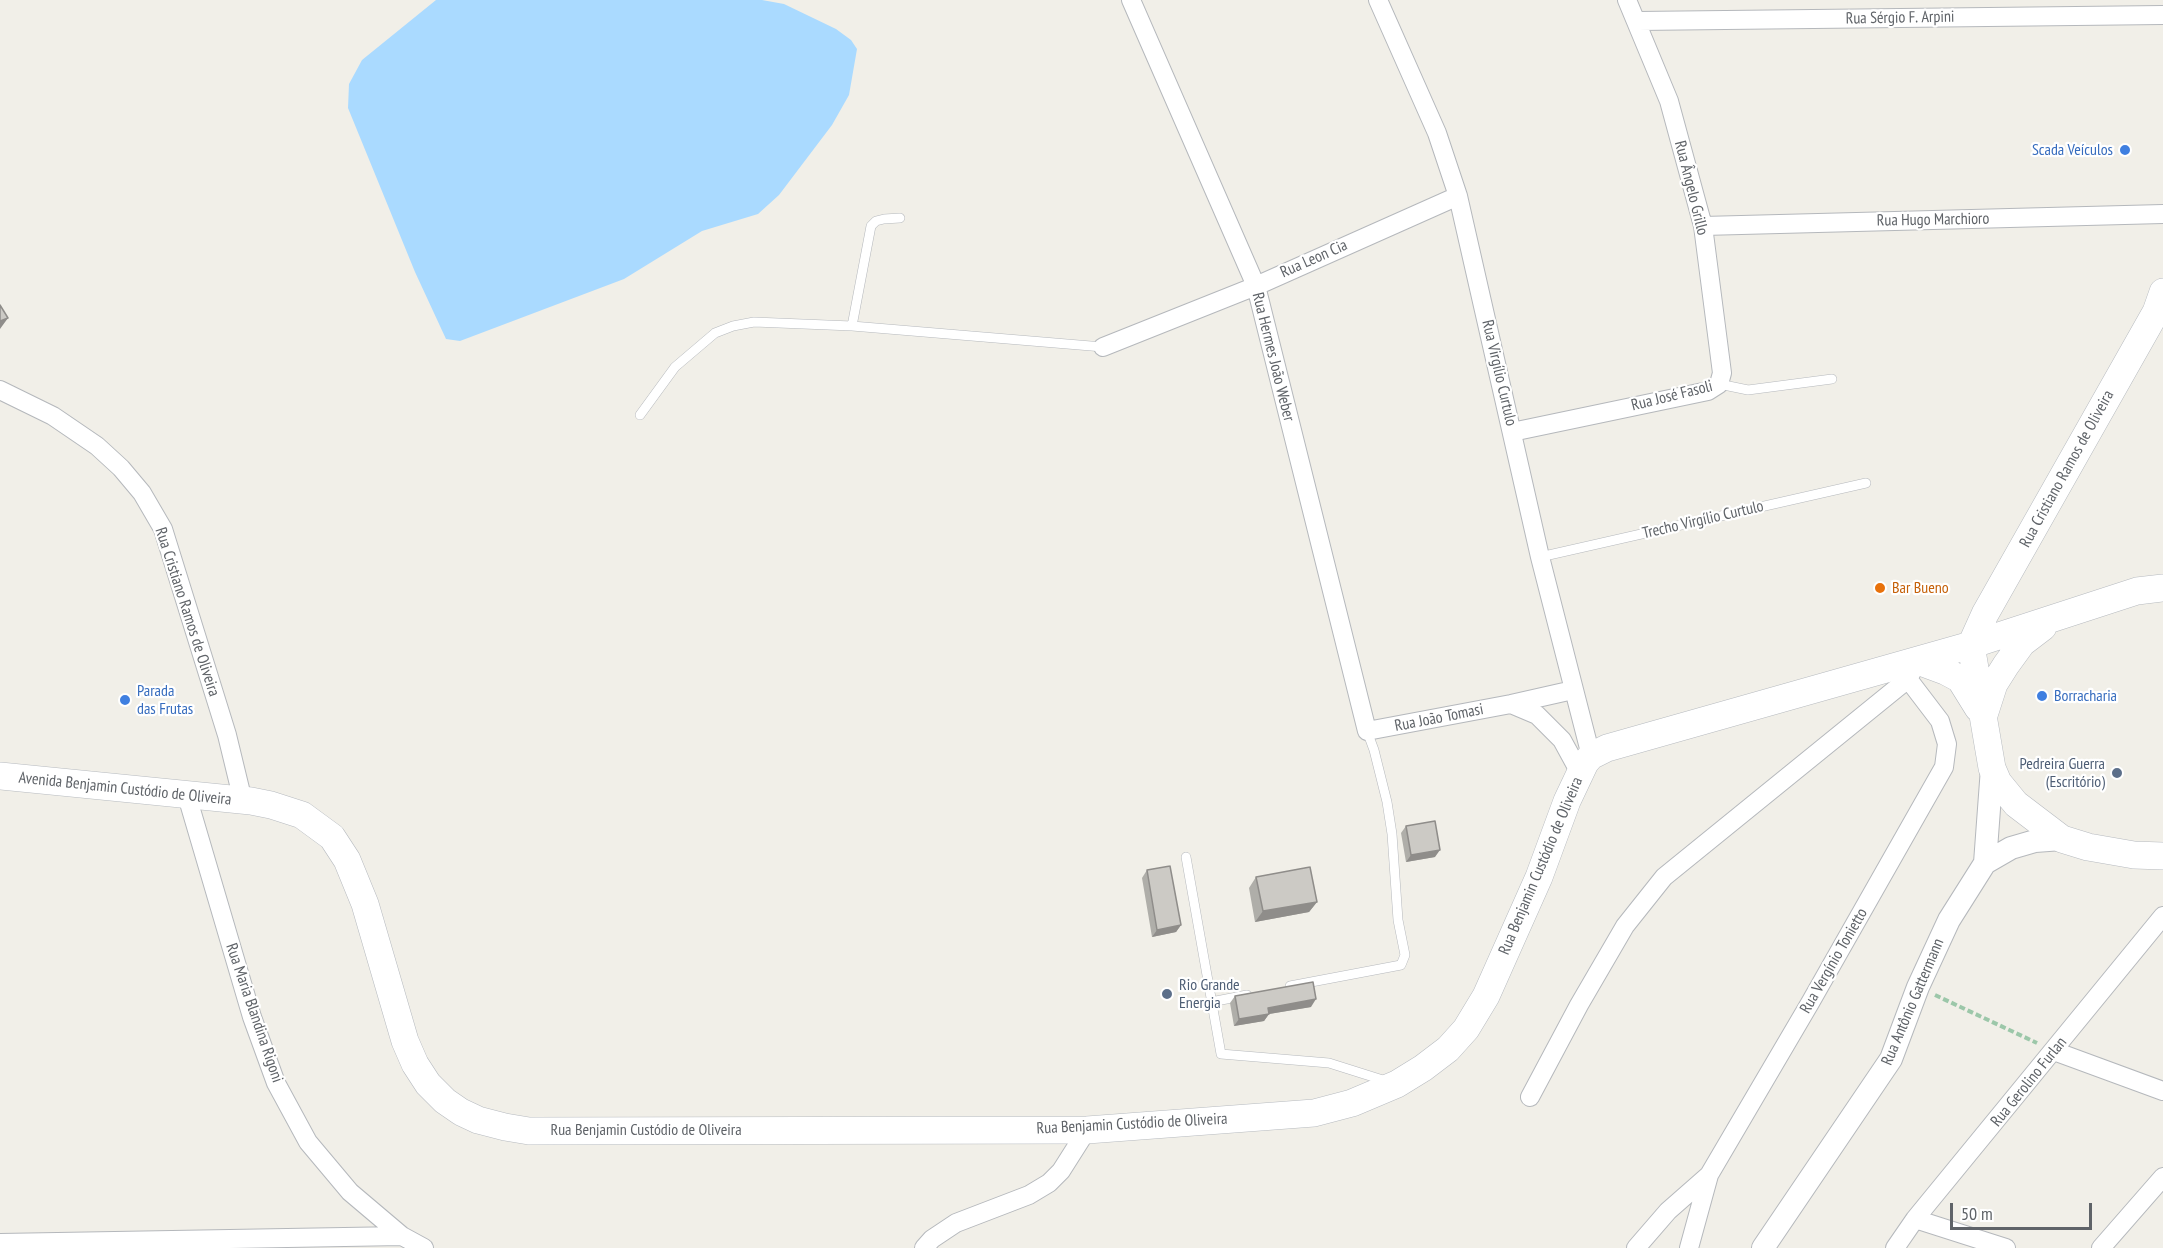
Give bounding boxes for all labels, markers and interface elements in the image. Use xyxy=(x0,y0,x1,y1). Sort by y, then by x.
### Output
street label: Rua Sérgio F. Arpini xyxy=(1846,7,1954,29)
street label: Rua Ângelo Grillo xyxy=(1670,139,1712,237)
place label: Scada Veículos xyxy=(2032,140,2113,160)
marker: Scada Veículos xyxy=(2118,143,2132,157)
street label: Rua Hugo Marchioro xyxy=(1877,209,1989,231)
street label: Rua Leon Cia xyxy=(1278,236,1350,282)
street label: Rua Hermes João Weber xyxy=(1248,291,1298,423)
street label: Rua Virgílio Curtulo xyxy=(1477,318,1521,428)
street label: Rua José Fasoli xyxy=(1629,377,1715,415)
street label: Rua Cristiano Ramos de Oliveira xyxy=(2016,387,2118,551)
street label: Trecho Virgílio Curtulo xyxy=(1641,497,1765,543)
street label: Rua Cristiano Ramos de Oliveira xyxy=(151,525,223,699)
place label: Bar Bueno xyxy=(1892,578,1949,598)
marker: Bar Bueno xyxy=(1873,581,1887,595)
place label: Parada das Frutas xyxy=(137,681,193,719)
place label: Borracharia xyxy=(2054,686,2117,706)
marker: Borracharia xyxy=(2035,689,2049,703)
marker: Parada das Frutas xyxy=(118,693,132,707)
street label: Rua João Tomasi xyxy=(1393,700,1485,736)
place label: Pedreira Guerra (Escritório) xyxy=(2019,754,2105,792)
marker: Pedreira Guerra (Escritório) xyxy=(2110,766,2124,780)
street label: Avenida Benjamin Custódio de Oliveira xyxy=(18,768,232,810)
street label: Rua Benjamin Custódio de Oliveira xyxy=(1495,774,1587,958)
street label: Rua Vergínio Tonietto xyxy=(1796,905,1872,1017)
street label: Rua Antônio Gattermann xyxy=(1878,936,1948,1068)
street label: Rua Maria Blandina Rigoni xyxy=(221,941,287,1085)
place label: Rio Grande Energia xyxy=(1179,975,1240,1013)
marker: Rio Grande Energia xyxy=(1160,987,1174,1001)
street label: Rua Gerolino Furlan xyxy=(1987,1033,2071,1131)
street label: Rua Benjamin Custódio de Oliveira xyxy=(1036,1109,1228,1139)
street label: Rua Benjamin Custódio de Oliveira xyxy=(550,1120,742,1140)
scale bar xyxy=(1953,1191,2096,1229)
text: 50 m xyxy=(1961,1202,1993,1225)

